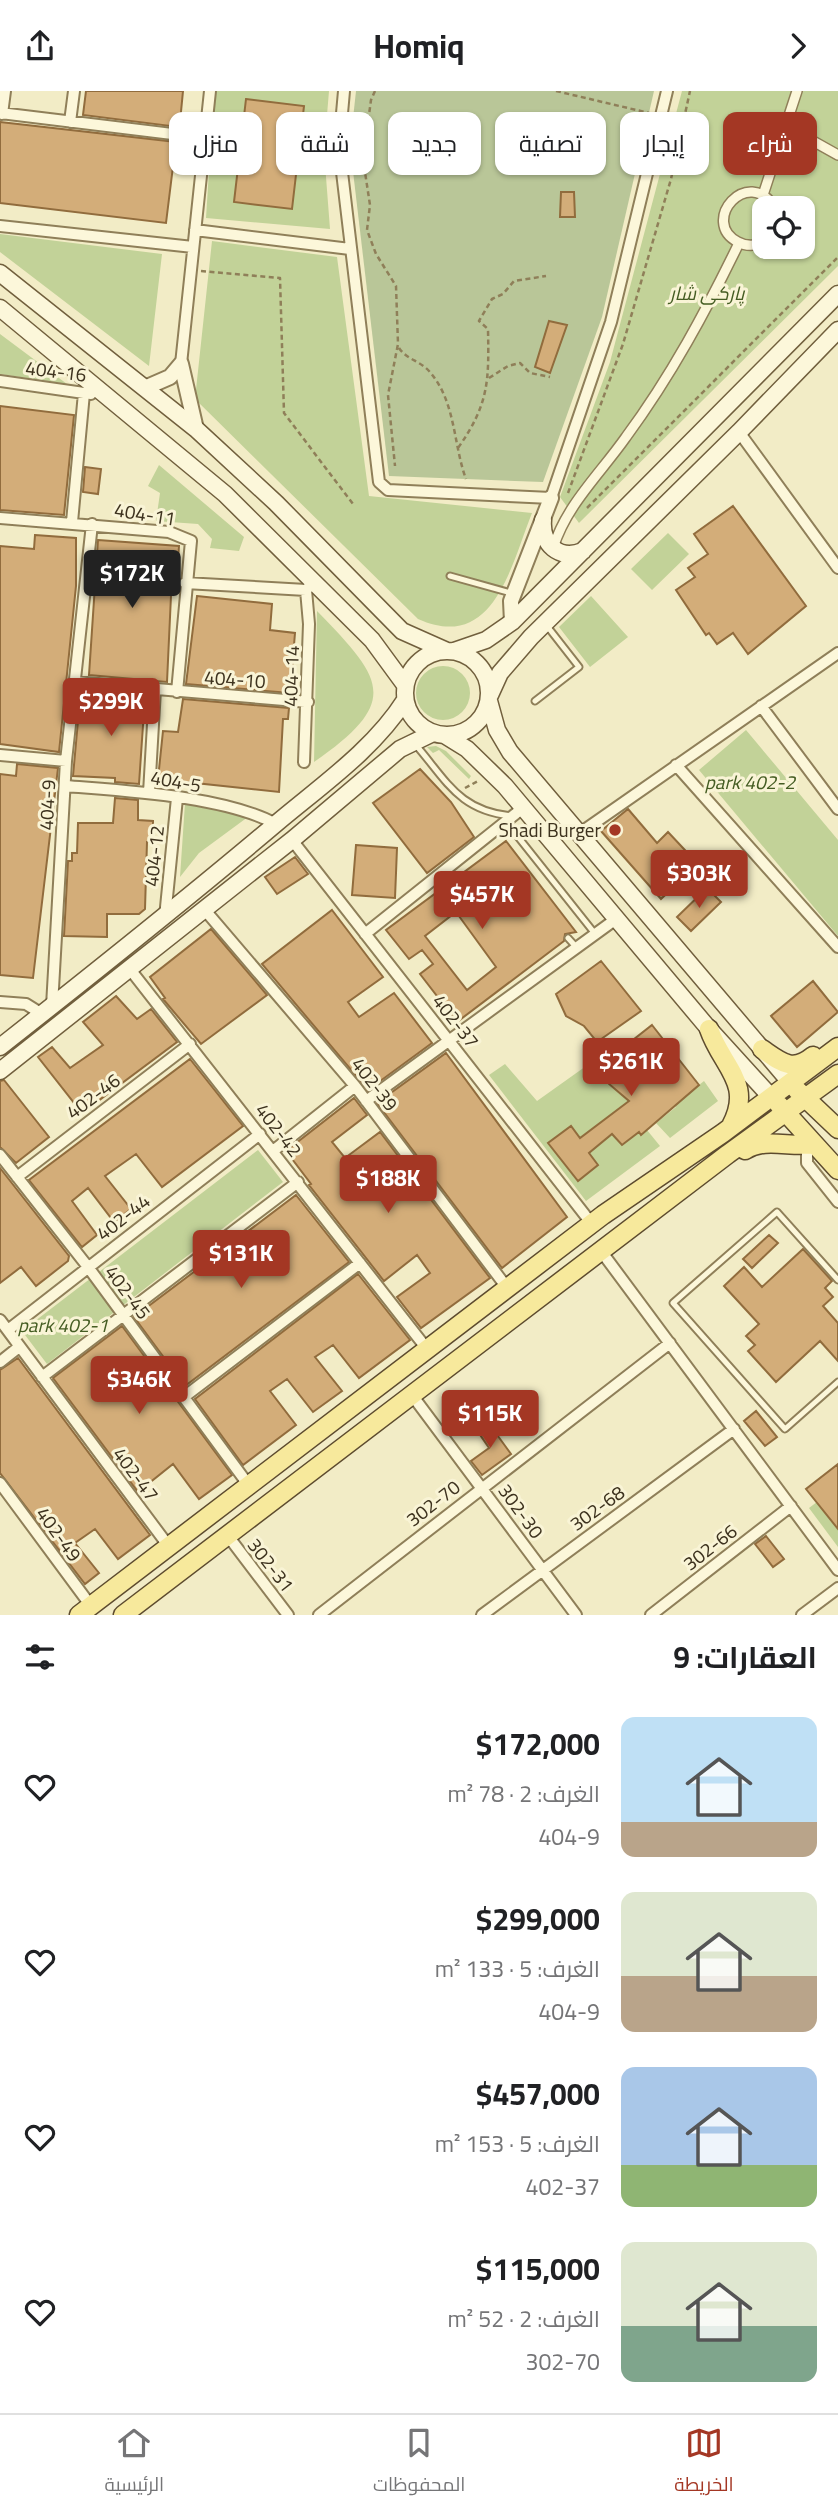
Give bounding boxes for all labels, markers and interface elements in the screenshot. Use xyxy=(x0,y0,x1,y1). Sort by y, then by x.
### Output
text: Homiq xyxy=(374,16,464,76)
icon: share xyxy=(21,27,59,65)
icon: forward xyxy=(779,27,817,65)
chip: منزل xyxy=(169,112,262,175)
chip: شقة xyxy=(276,112,374,175)
chip: جديد xyxy=(388,112,481,175)
chip: تصفية xyxy=(495,112,606,175)
chip: إيجار xyxy=(620,112,709,175)
chip: شراء xyxy=(723,112,817,175)
map controls xyxy=(752,196,815,259)
button: locate xyxy=(752,196,815,259)
park label: پارکی شار xyxy=(668,275,745,311)
street label: 404-16 xyxy=(23,349,89,393)
street label: 404-11 xyxy=(112,491,178,537)
pin: $172K xyxy=(83,551,181,610)
text: $172K xyxy=(100,551,164,594)
street label: 404-14 xyxy=(272,645,310,707)
street label: 404-10 xyxy=(203,659,267,699)
pin: $299K xyxy=(62,679,160,738)
text: $299K xyxy=(79,679,143,722)
street label: 404-5 xyxy=(148,759,204,803)
park label: park 402-2 xyxy=(705,764,797,800)
street label: 404-9 xyxy=(28,779,66,831)
place label: Shadi Burger xyxy=(498,812,601,848)
marker: Shadi Burger xyxy=(607,822,623,838)
street label: 404-12 xyxy=(133,824,175,888)
pin: $303K xyxy=(650,851,748,910)
text: $303K xyxy=(667,851,731,894)
pin: $457K xyxy=(433,871,531,931)
text: $457K xyxy=(450,872,514,915)
street label: 402-37 xyxy=(423,986,489,1056)
pin: $261K xyxy=(582,1039,680,1098)
text: $261K xyxy=(599,1039,663,1082)
street label: 402-39 xyxy=(342,1049,408,1119)
street label: 402-46 xyxy=(58,1063,128,1129)
street label: 402-42 xyxy=(246,1095,312,1165)
pin: $188K xyxy=(339,1155,437,1215)
text: $188K xyxy=(356,1156,420,1199)
street label: 402-44 xyxy=(88,1184,158,1250)
pin: $131K xyxy=(192,1231,290,1290)
text: $131K xyxy=(209,1231,273,1274)
street label: 402-45 xyxy=(95,1257,161,1327)
park label: park 402-1 xyxy=(18,1307,109,1343)
pin: $346K xyxy=(90,1357,188,1416)
text: $346K xyxy=(107,1357,171,1400)
pin: $115K xyxy=(441,1391,539,1450)
text: $115K xyxy=(458,1391,522,1434)
street label: 402-47 xyxy=(103,1439,169,1509)
street label: 302-70 xyxy=(398,1470,468,1536)
street label: 302-68 xyxy=(562,1475,633,1541)
street label: 302-30 xyxy=(488,1476,554,1546)
street label: 402-49 xyxy=(26,1499,92,1569)
street label: 302-66 xyxy=(675,1514,745,1580)
street label: 302-31 xyxy=(238,1530,304,1600)
text: العقارات: 9 xyxy=(673,1629,817,1685)
icon: filters xyxy=(21,1638,59,1676)
text: $172,000 xyxy=(476,1716,600,1772)
icon: home xyxy=(677,1745,761,1829)
icon: heart xyxy=(21,1768,59,1806)
text: الغرف: 2 · 78 m² xyxy=(448,1772,600,1815)
text: 404-9 xyxy=(538,1815,600,1858)
text: $299,000 xyxy=(476,1891,600,1947)
icon: home xyxy=(677,1920,761,2004)
icon: heart xyxy=(21,1943,59,1981)
text: الغرف: 5 · 133 m² xyxy=(435,1947,600,1990)
text: 404-9 xyxy=(538,1990,600,2033)
text: $457,000 xyxy=(476,2066,600,2122)
icon: home xyxy=(677,2095,761,2179)
icon: heart xyxy=(21,2118,59,2156)
text: الغرف: 5 · 153 m² xyxy=(435,2122,600,2165)
text: 402-37 xyxy=(526,2165,600,2208)
text: $115,000 xyxy=(476,2241,600,2297)
icon: home xyxy=(677,2270,761,2354)
icon: heart xyxy=(21,2293,59,2331)
text: الغرف: 2 · 52 m² xyxy=(448,2297,600,2340)
text: 302-70 xyxy=(526,2340,600,2383)
tab: الرئيسية xyxy=(104,2424,164,2502)
tab: المحفوظات xyxy=(373,2424,465,2502)
tab: الخريطة xyxy=(674,2424,734,2502)

